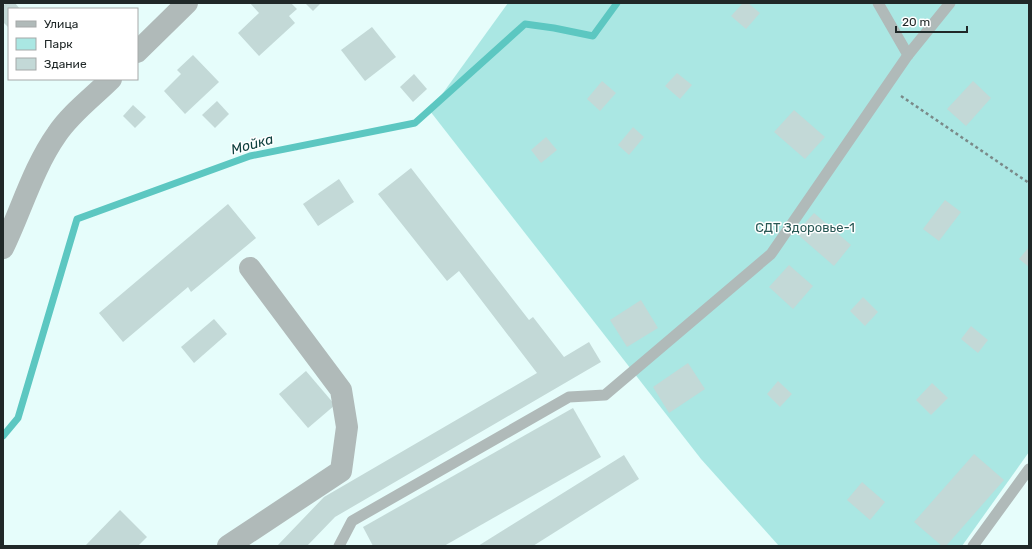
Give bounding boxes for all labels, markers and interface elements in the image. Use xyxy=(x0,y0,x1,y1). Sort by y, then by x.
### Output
legend xyxy=(8,8,138,80)
scale bar xyxy=(896,8,967,34)
text: 20 m xyxy=(902,15,930,29)
text: Улица xyxy=(44,17,78,31)
text: Парк xyxy=(44,37,73,51)
text: Здание xyxy=(44,57,87,71)
water label: Мойка xyxy=(229,131,275,158)
park label: СДТ Здоровье-1 xyxy=(755,220,855,235)

